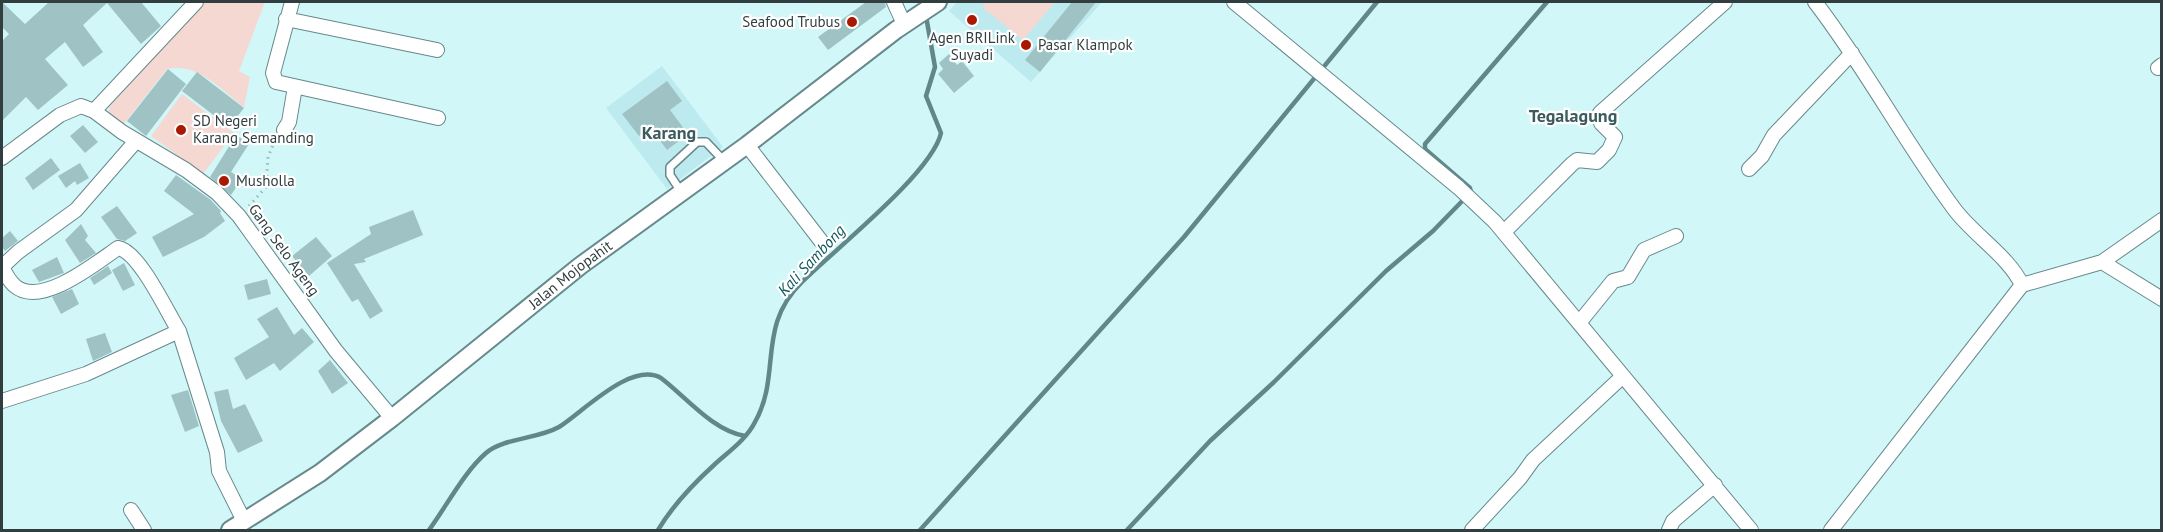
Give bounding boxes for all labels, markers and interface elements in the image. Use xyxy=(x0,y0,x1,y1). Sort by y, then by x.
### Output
place label: Seafood Trubus xyxy=(742,12,840,31)
marker: Agen BRILink Suyadi xyxy=(965,13,979,27)
marker: Seafood Trubus xyxy=(845,15,859,29)
place label: Agen BRILink Suyadi xyxy=(929,28,1016,64)
place label: Pasar Klampok xyxy=(1038,35,1133,54)
marker: Pasar Klampok xyxy=(1019,38,1033,52)
district label: Tegalagung xyxy=(1529,104,1617,127)
place label: SD Negeri Karang Semanding xyxy=(193,111,314,147)
district label: Karang xyxy=(642,121,696,144)
marker: SD Negeri Karang Semanding xyxy=(174,123,188,137)
place label: Musholla xyxy=(236,171,295,190)
marker: Musholla xyxy=(217,174,231,188)
street label: Gang Selo Ageng xyxy=(245,200,324,299)
water label: Kali Sambong xyxy=(773,220,849,300)
street label: Jalan Mojopahit xyxy=(524,236,616,313)

